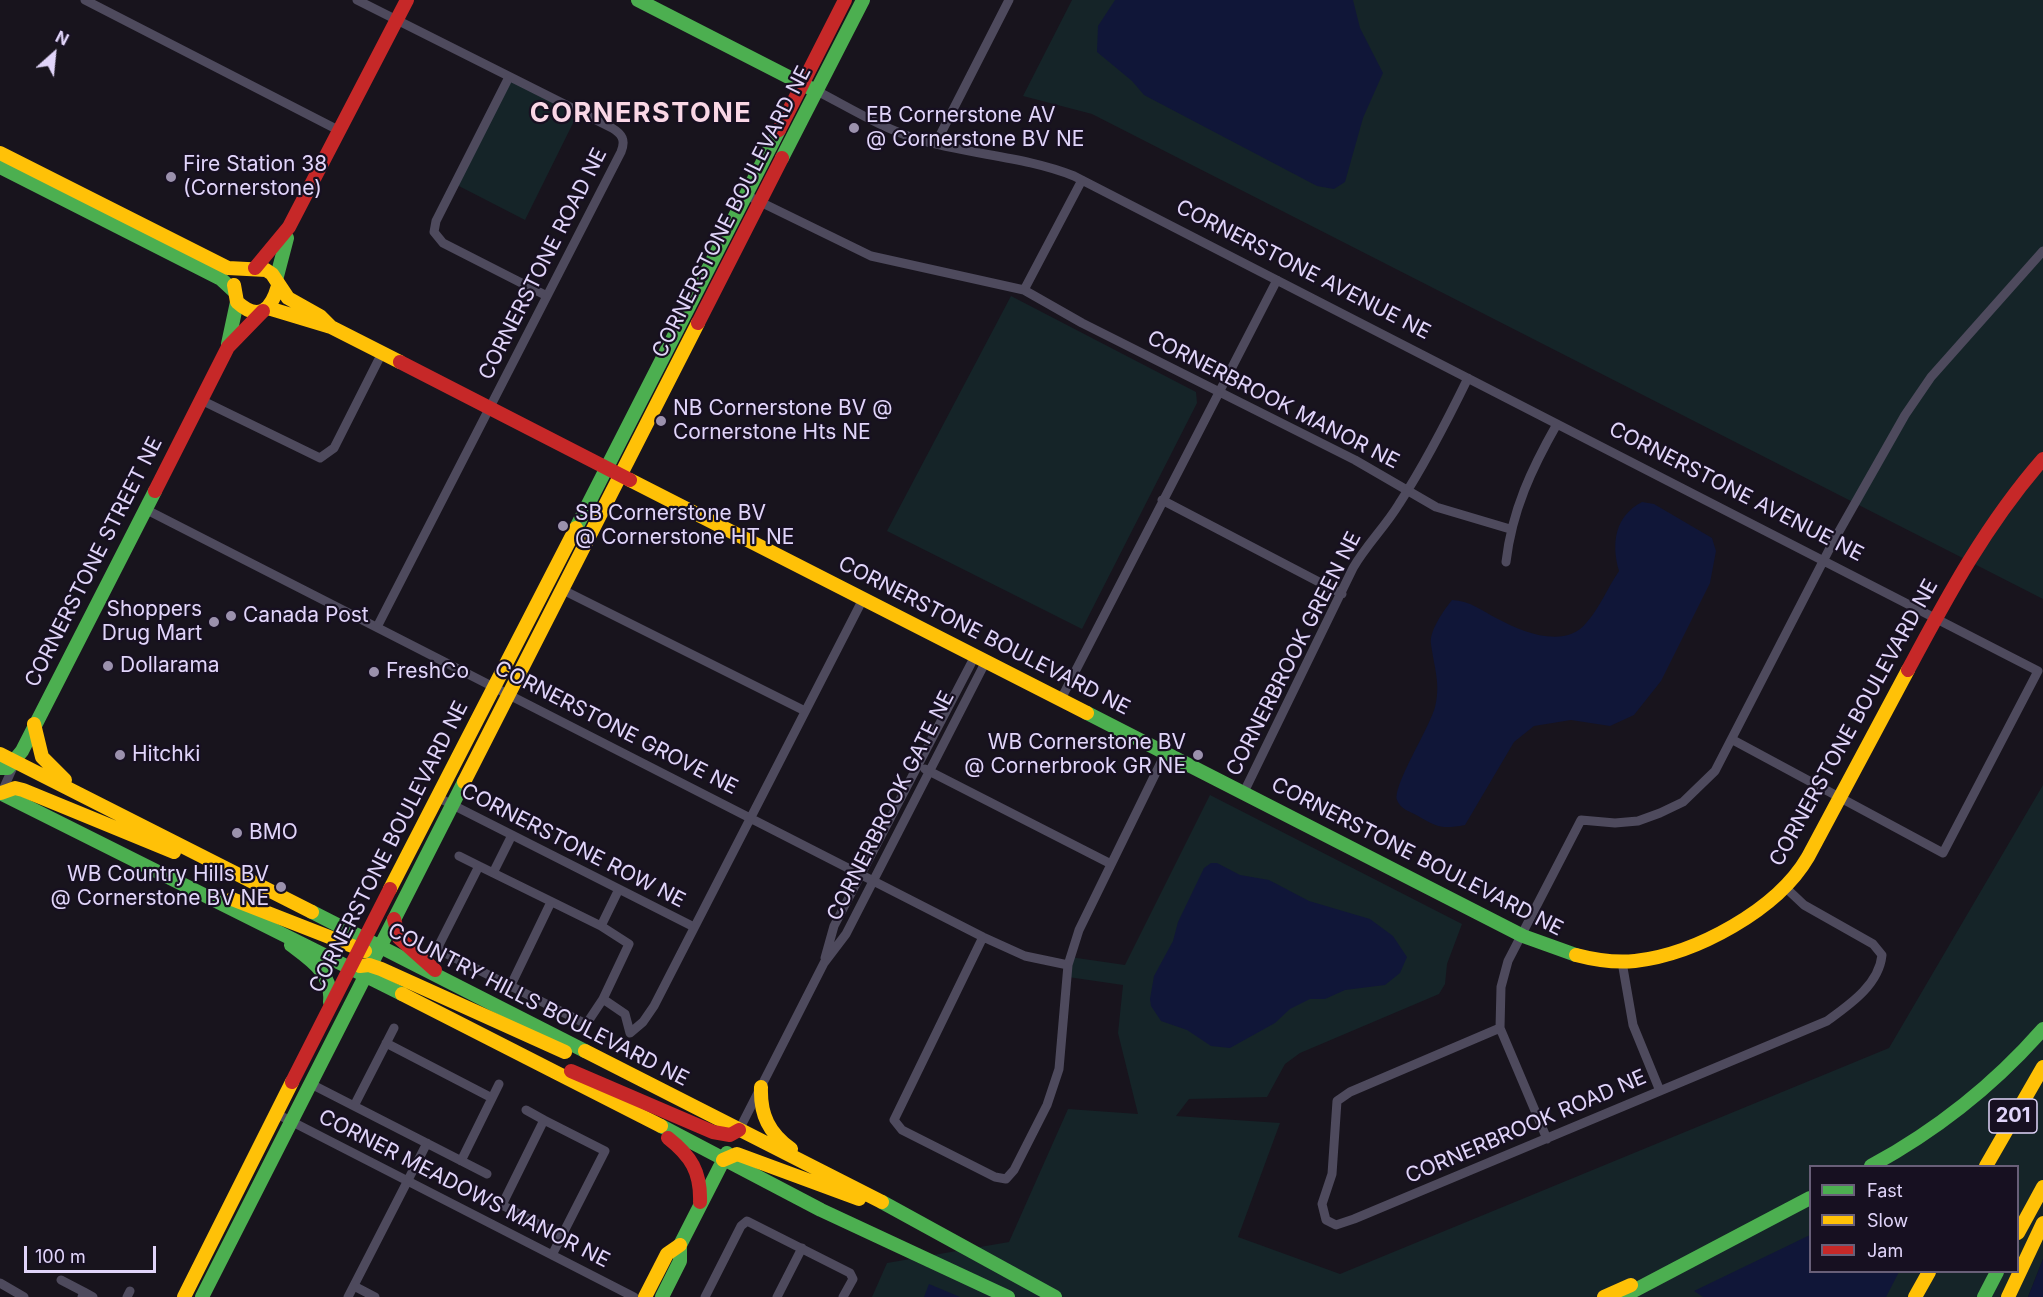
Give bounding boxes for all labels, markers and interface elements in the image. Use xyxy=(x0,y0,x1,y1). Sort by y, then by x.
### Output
north arrow xyxy=(24,24,84,84)
text: N xyxy=(52,26,72,50)
street label: CORNERSTONE BOULEVARD NE xyxy=(647,62,817,362)
district label: CORNERSTONE xyxy=(530,98,752,130)
place label: EB Cornerstone AV @ Cornerstone BV NE xyxy=(866,103,1084,153)
marker: EB Cornerstone AV @ Cornerstone BV NE xyxy=(847,121,861,135)
street label: CORNERSTONE ROAD NE xyxy=(474,144,612,384)
place label: Fire Station 38 (Cornerstone) xyxy=(183,152,327,202)
marker: Fire Station 38 (Cornerstone) xyxy=(164,170,178,184)
street label: CORNERSTONE AVENUE NE xyxy=(1172,195,1434,345)
street label: CORNERBROOK MANOR NE xyxy=(1143,325,1403,475)
place label: NB Cornerstone BV @ Cornerstone Hts NE xyxy=(673,396,893,446)
marker: NB Cornerstone BV @ Cornerstone Hts NE xyxy=(654,414,668,428)
street label: CORNERSTONE AVENUE NE xyxy=(1605,417,1867,567)
street label: CORNERSTONE STREET NE xyxy=(20,433,168,691)
place label: SB Cornerstone BV @ Cornerstone HT NE xyxy=(575,501,794,551)
marker: SB Cornerstone BV @ Cornerstone HT NE xyxy=(556,519,570,533)
street label: CORNERBROOK GREEN NE xyxy=(1221,528,1367,780)
street label: CORNERSTONE BOULEVARD NE xyxy=(834,551,1134,721)
street label: CORNERSTONE BOULEVARD NE xyxy=(1764,575,1944,871)
place label: Shoppers Drug Mart xyxy=(102,597,202,647)
place label: Canada Post xyxy=(243,603,369,629)
marker: Canada Post xyxy=(224,609,238,623)
marker: Shoppers Drug Mart xyxy=(207,615,221,629)
place label: Dollarama xyxy=(120,653,220,679)
street label: CORNERSTONE GROVE NE xyxy=(490,656,742,800)
marker: Dollarama xyxy=(101,659,115,673)
place label: FreshCo xyxy=(386,659,469,685)
marker: FreshCo xyxy=(367,665,381,679)
street label: CORNERBROOK GATE NE xyxy=(822,687,960,925)
street label: CORNERSTONE BOULEVARD NE xyxy=(304,697,474,997)
place label: WB Cornerstone BV @ Cornerbrook GR NE xyxy=(964,730,1186,780)
place label: Hitchki xyxy=(132,742,200,768)
marker: Hitchki xyxy=(113,748,127,762)
marker: WB Cornerstone BV @ Cornerbrook GR NE xyxy=(1191,748,1205,762)
street label: CORNERSTONE BOULEVARD NE xyxy=(1267,772,1567,942)
street label: CORNERSTONE ROW NE xyxy=(457,778,689,914)
place label: BMO xyxy=(249,820,298,846)
marker: BMO xyxy=(230,826,244,840)
place label: WB Country Hills BV @ Cornerstone BV NE xyxy=(51,862,269,912)
marker: WB Country Hills BV @ Cornerstone BV NE xyxy=(274,880,288,894)
street label: COUNTRY HILLS BOULEVARD NE xyxy=(383,918,693,1092)
street label: CORNERBROOK ROAD NE xyxy=(1402,1065,1650,1189)
road number: 201 xyxy=(1989,1099,2037,1133)
street label: CORNER MEADOWS MANOR NE xyxy=(314,1104,614,1274)
legend xyxy=(1809,1165,2019,1273)
text: Fast xyxy=(1867,1180,1903,1201)
text: Slow xyxy=(1867,1210,1908,1231)
scale bar xyxy=(27,1234,159,1272)
text: Jam xyxy=(1867,1240,1903,1261)
text: 100 m xyxy=(35,1246,86,1267)

